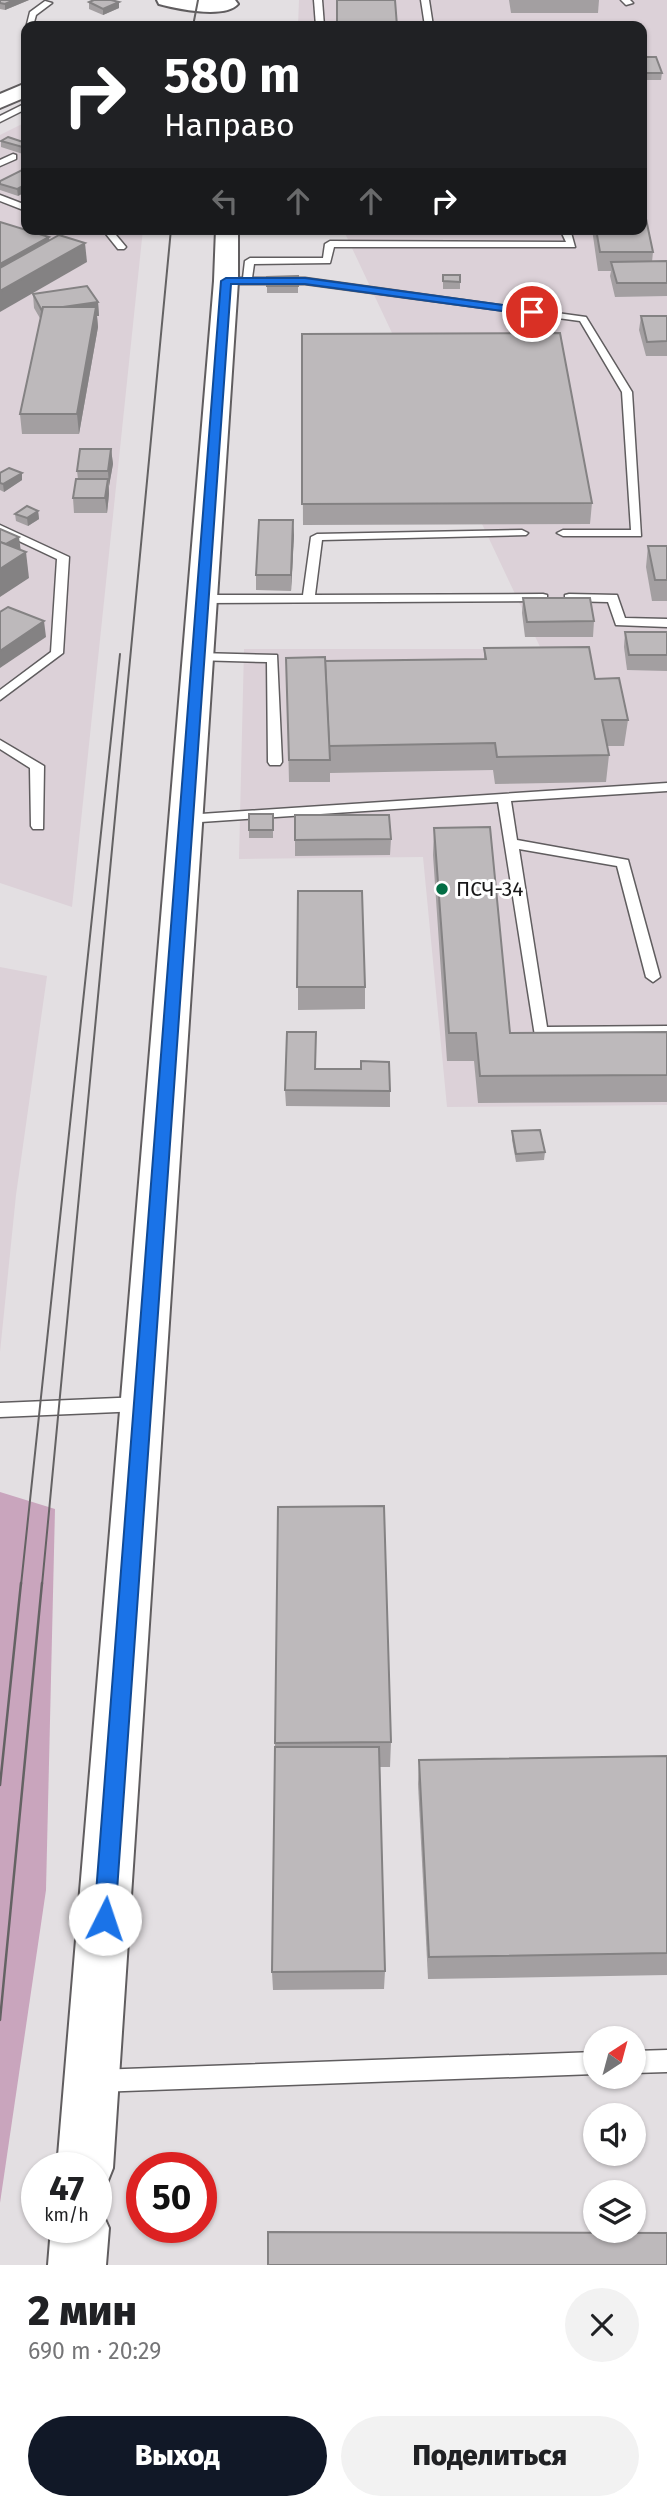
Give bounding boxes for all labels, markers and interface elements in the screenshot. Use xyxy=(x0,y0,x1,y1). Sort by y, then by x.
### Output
text: 580 m xyxy=(164,46,300,105)
icon: right xyxy=(49,49,140,140)
text: Направо xyxy=(164,106,295,144)
icon: left xyxy=(206,182,244,220)
icon: ahead xyxy=(279,182,317,220)
icon: ahead xyxy=(352,182,390,220)
icon: right xyxy=(425,182,463,220)
pin xyxy=(502,282,562,342)
icon: arrive xyxy=(513,293,551,331)
place label: ПСЧ-34 xyxy=(456,876,523,902)
marker: ПСЧ-34 xyxy=(434,881,450,897)
position arrow xyxy=(68,1882,142,1956)
north arrow xyxy=(583,2026,646,2090)
map controls xyxy=(583,2026,646,2243)
button: sound xyxy=(583,2103,646,2166)
speed limit sign: 50 xyxy=(126,2152,217,2243)
text: 47 xyxy=(49,2167,84,2209)
button: layers xyxy=(583,2180,646,2243)
text: km/h xyxy=(44,2204,89,2226)
text: 2 мин xyxy=(28,2286,137,2336)
button: close xyxy=(565,2288,639,2362)
text: 690 m · 20:29 xyxy=(28,2337,161,2365)
button: Выход xyxy=(28,2416,327,2496)
button: Поделиться xyxy=(341,2416,639,2496)

